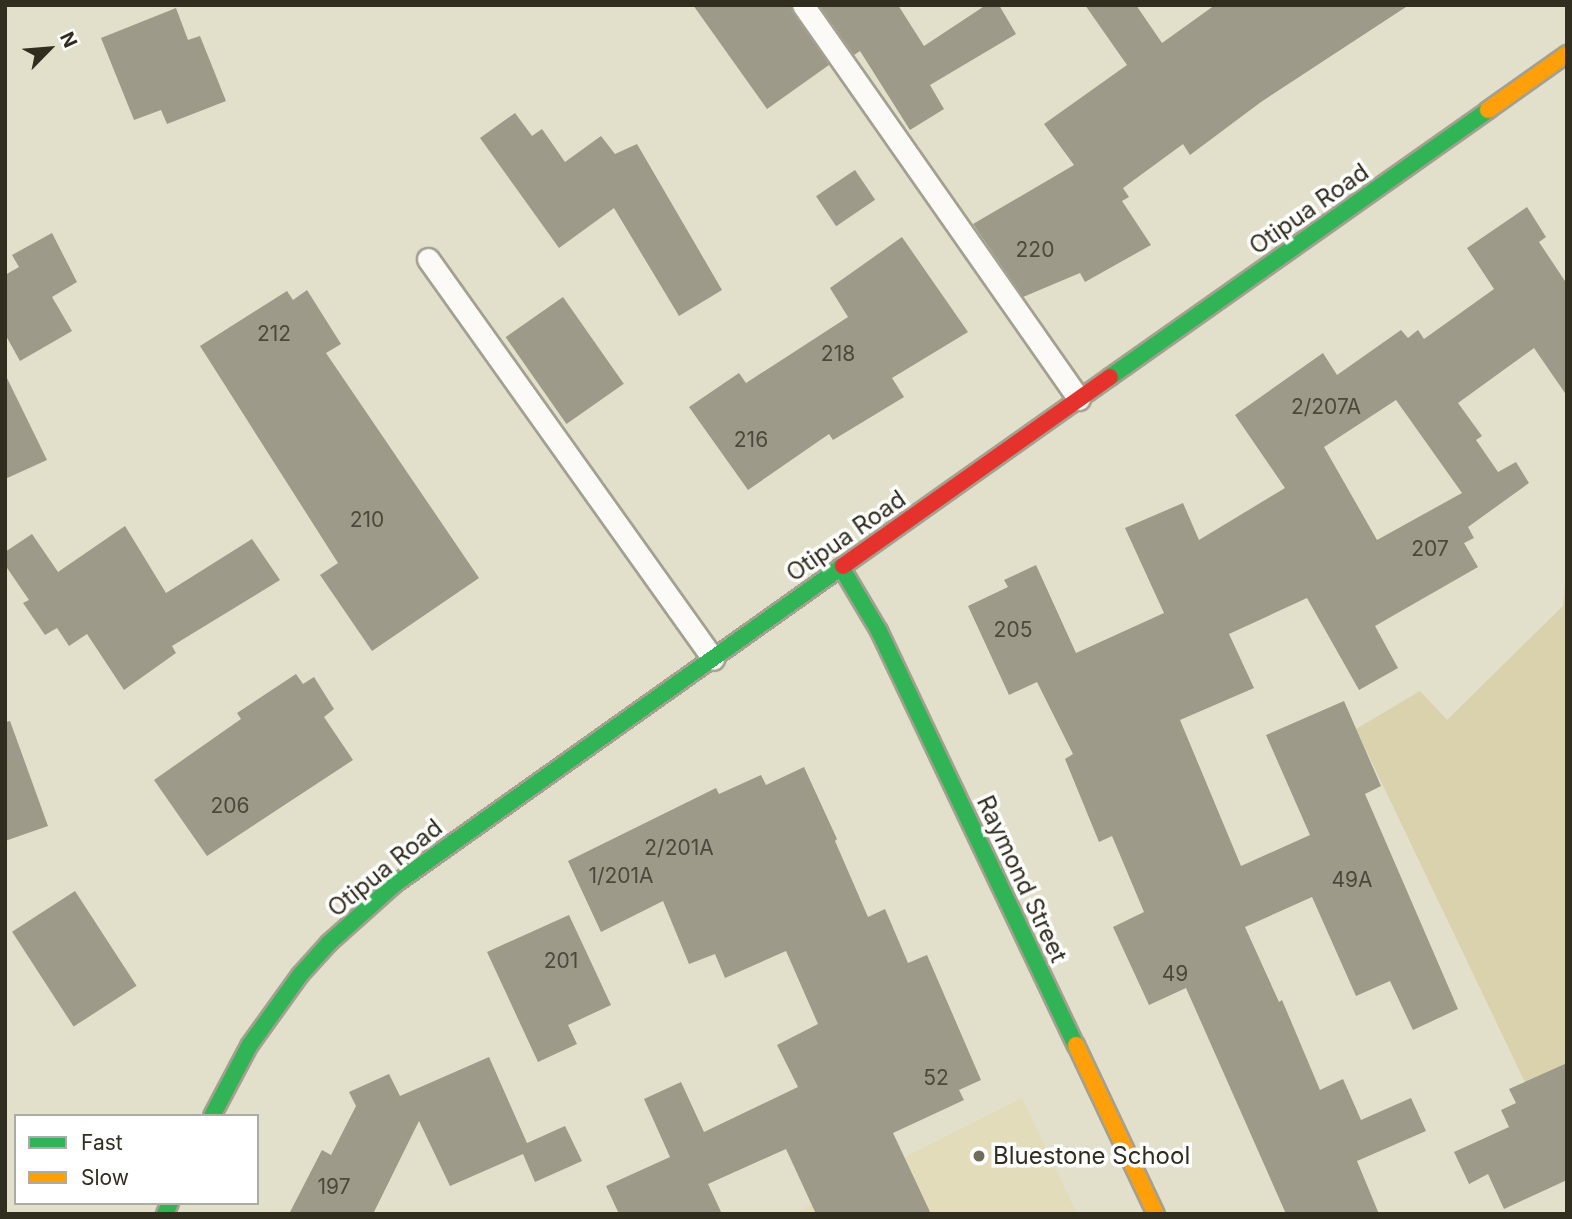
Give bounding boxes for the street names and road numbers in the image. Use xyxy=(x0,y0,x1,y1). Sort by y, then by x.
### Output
street label: Otipua Road xyxy=(1244,157,1374,261)
street label: Otipua Road xyxy=(781,484,911,588)
street label: Raymond Street xyxy=(971,791,1073,967)
street label: Otipua Road xyxy=(322,813,448,923)

